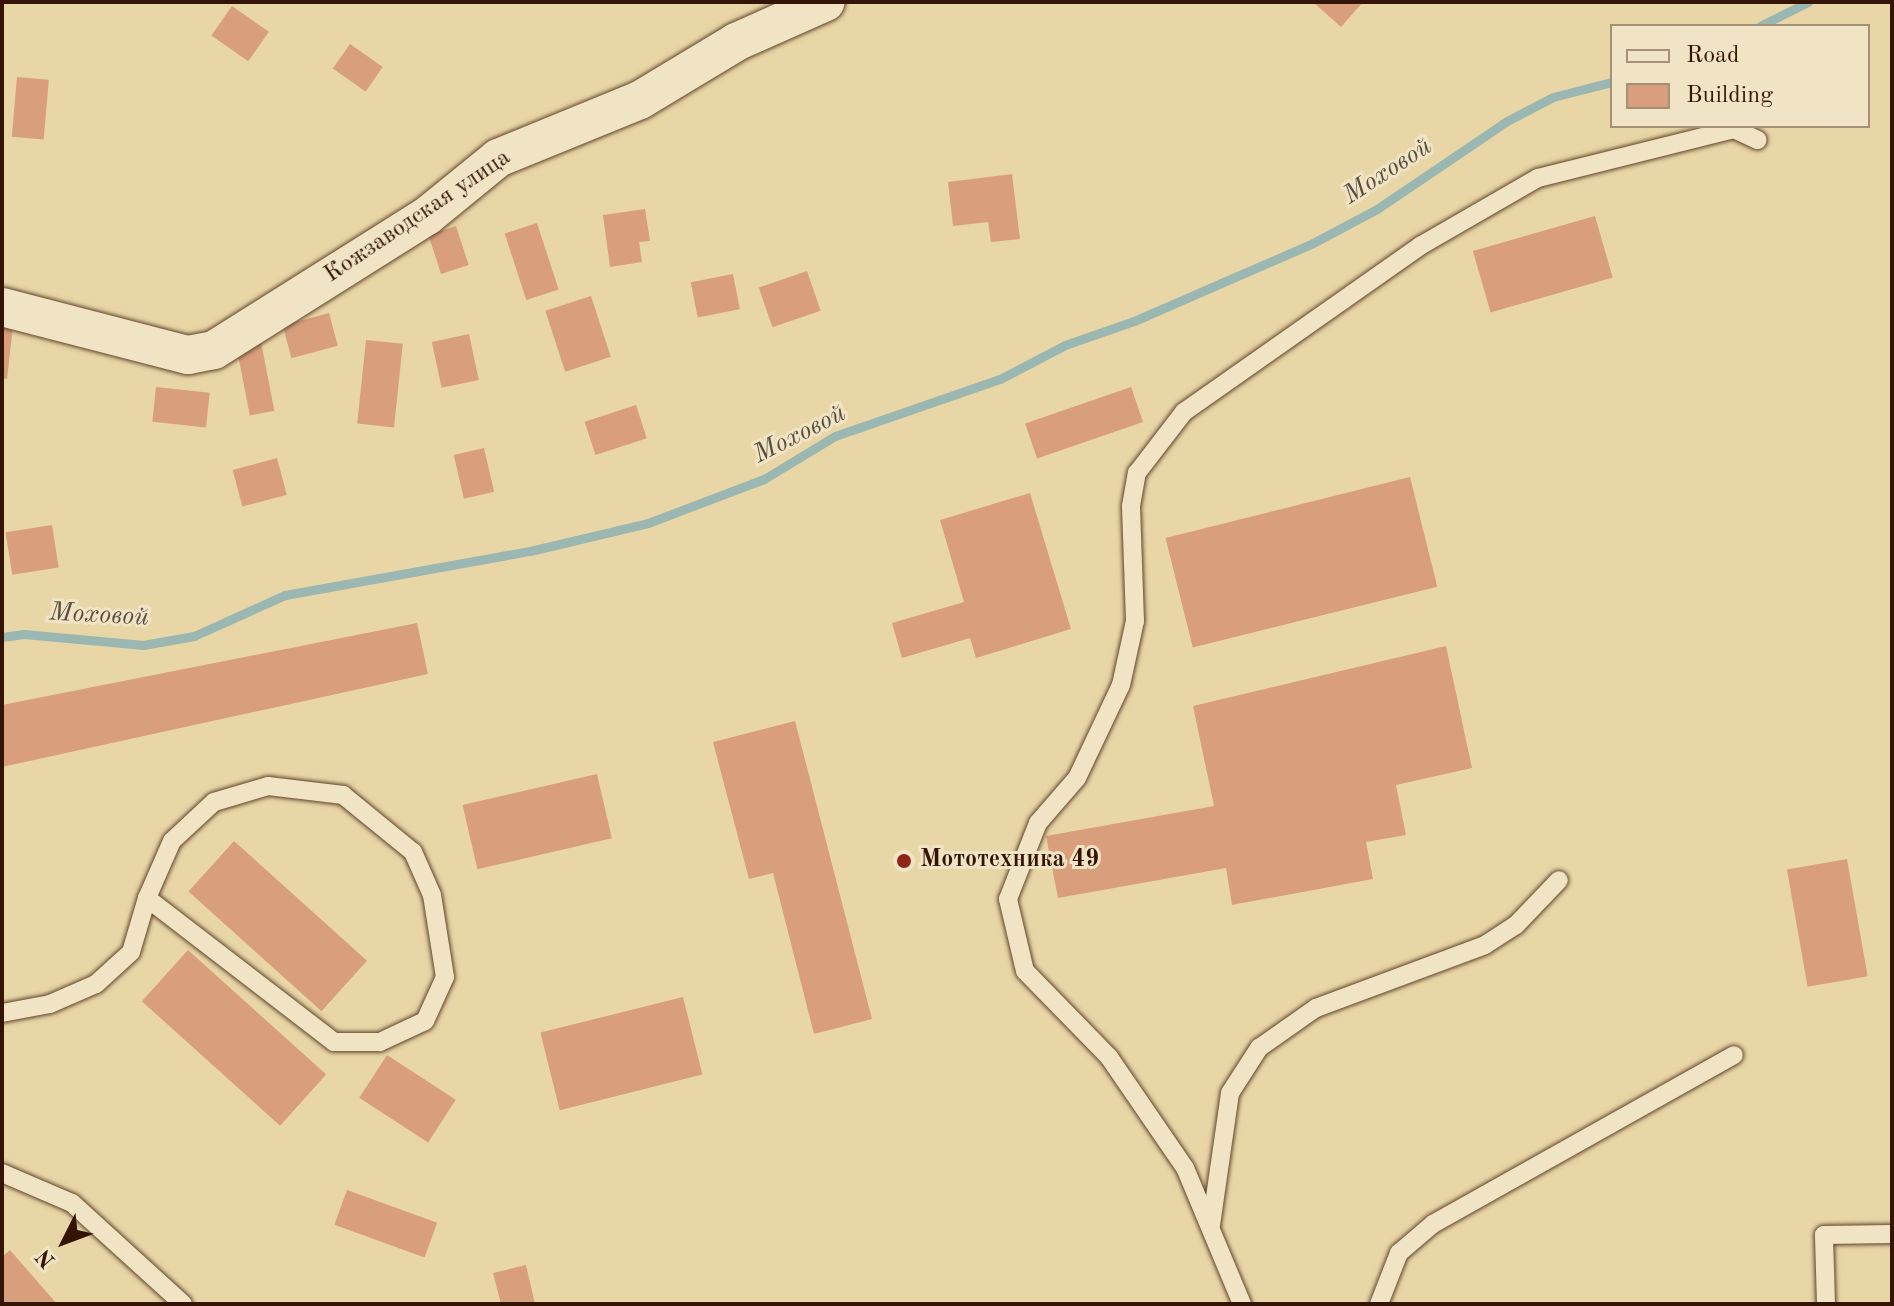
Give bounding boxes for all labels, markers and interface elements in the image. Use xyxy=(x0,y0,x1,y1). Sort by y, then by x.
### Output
legend xyxy=(1610,24,1870,128)
text: Road xyxy=(1686,44,1739,68)
text: Building xyxy=(1686,84,1773,108)
water label: Моховой xyxy=(1338,132,1438,212)
street label: Кожзаводская улица xyxy=(319,144,517,290)
water label: Моховой xyxy=(748,398,852,472)
water label: Моховой xyxy=(48,598,150,634)
place label: Мототехника 49 xyxy=(920,847,1099,875)
marker: Мототехника 49 xyxy=(895,852,913,870)
north arrow xyxy=(24,1202,104,1282)
text: N xyxy=(32,1244,60,1272)

